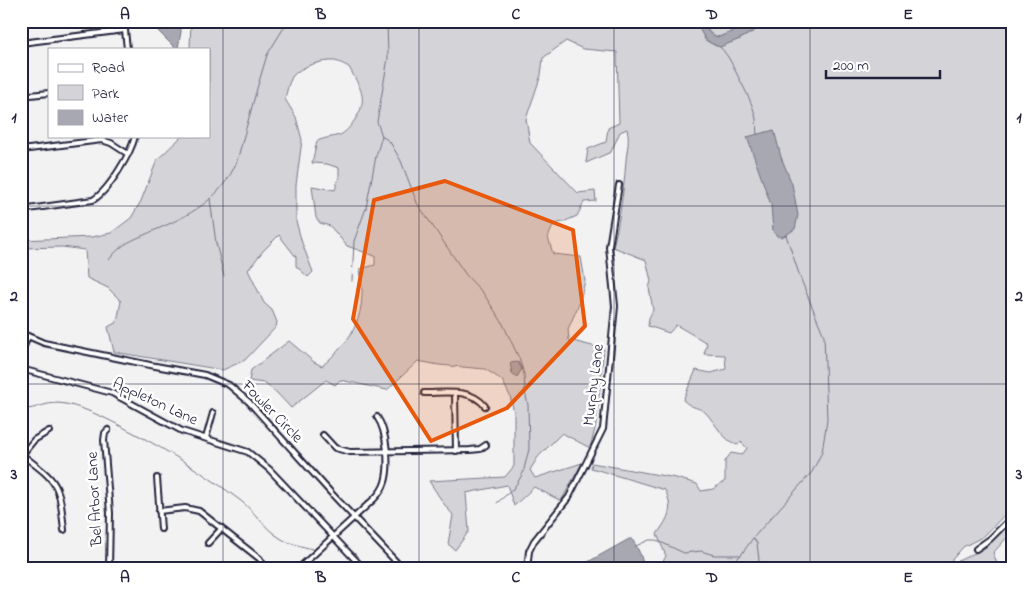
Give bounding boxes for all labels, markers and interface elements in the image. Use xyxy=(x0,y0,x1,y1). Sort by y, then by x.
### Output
text: A xyxy=(120,3,130,27)
text: B xyxy=(315,3,327,27)
text: C xyxy=(512,3,521,27)
text: D xyxy=(705,3,718,27)
text: E xyxy=(903,3,913,27)
legend xyxy=(48,48,210,138)
scale bar xyxy=(826,48,939,80)
text: 200 m xyxy=(833,55,869,77)
text: Road xyxy=(92,57,125,79)
text: Park xyxy=(92,83,120,105)
text: 1 xyxy=(11,106,17,130)
text: 1 xyxy=(1016,106,1022,130)
text: Water xyxy=(92,107,128,129)
text: 2 xyxy=(9,285,18,309)
text: 2 xyxy=(1014,285,1023,309)
street label: Murphy Lane xyxy=(577,342,611,427)
street label: Appleton Lane xyxy=(108,372,202,433)
street label: Fowler Circle xyxy=(235,374,309,450)
street label: Bel Arbor Lane xyxy=(80,450,110,548)
text: 3 xyxy=(10,463,18,487)
text: 3 xyxy=(1015,463,1023,487)
text: A xyxy=(120,566,130,590)
text: B xyxy=(315,566,327,590)
text: C xyxy=(512,566,521,590)
text: D xyxy=(705,566,718,590)
text: E xyxy=(903,566,913,590)

